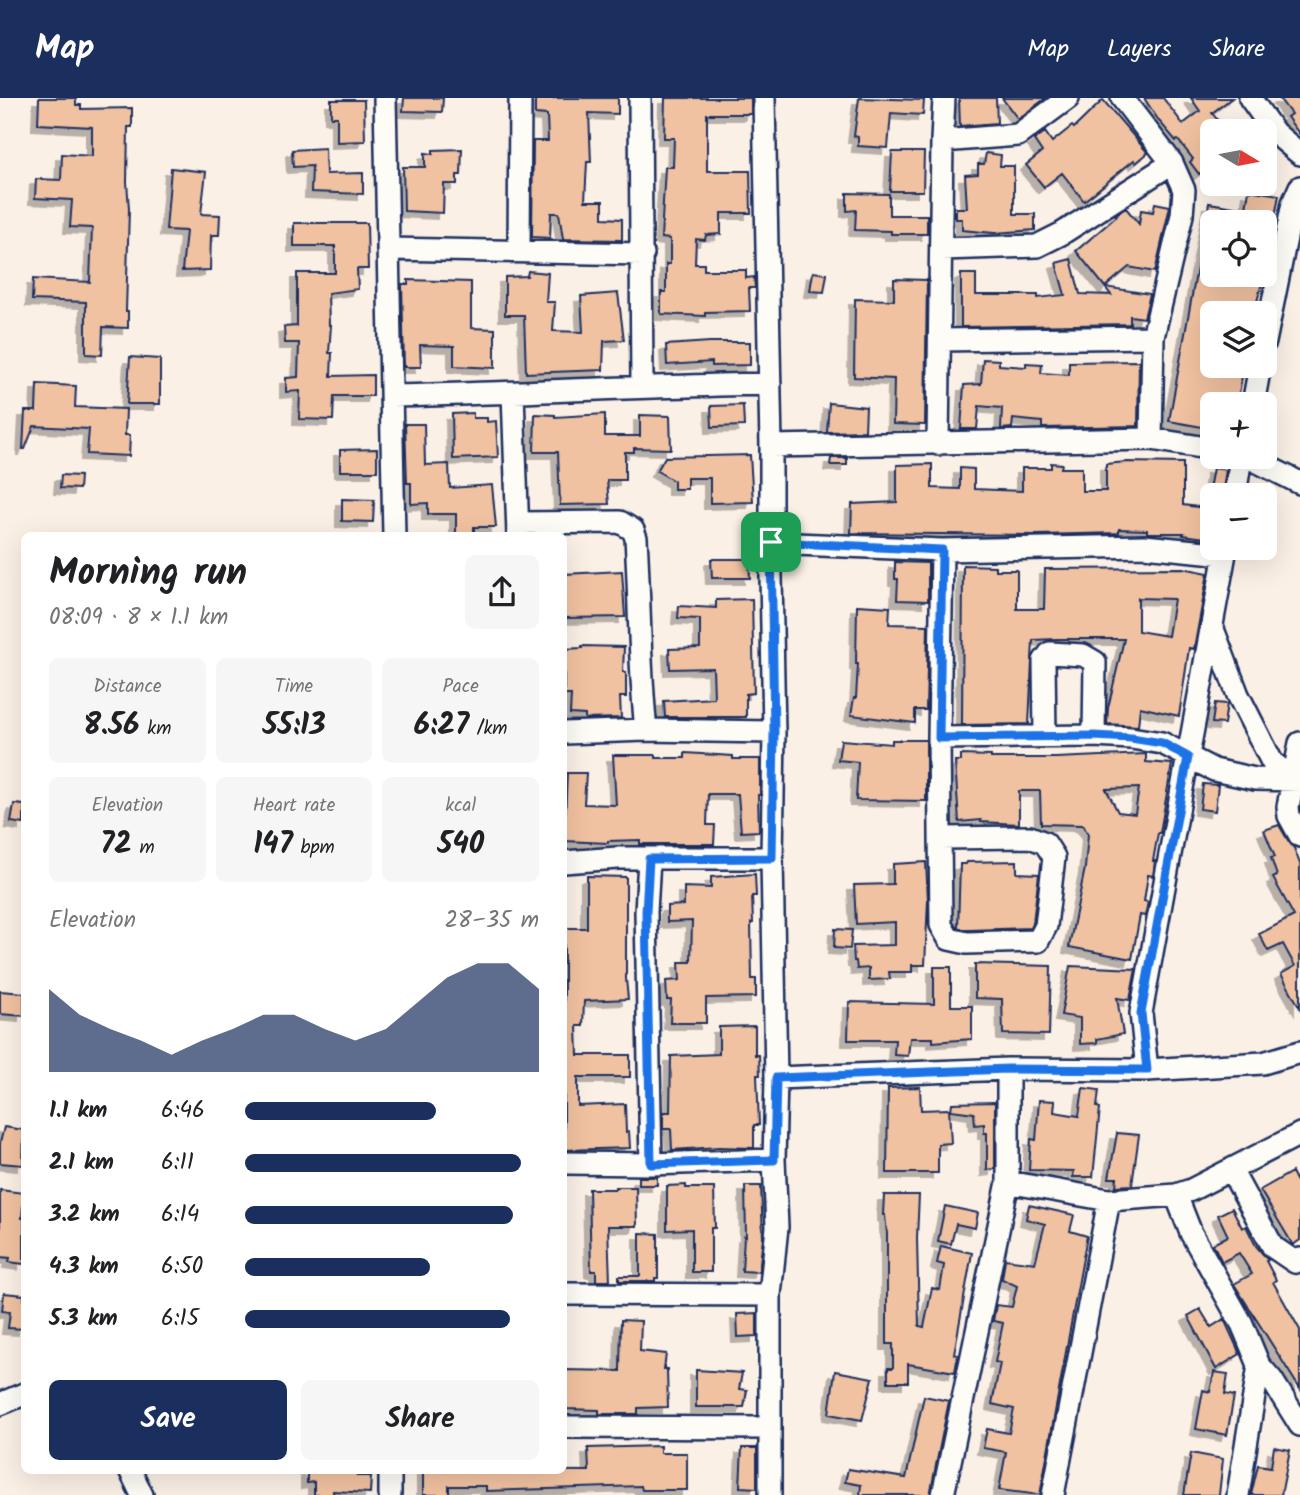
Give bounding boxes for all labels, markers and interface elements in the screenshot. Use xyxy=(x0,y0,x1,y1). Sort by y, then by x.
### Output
text: Map xyxy=(35,23,95,76)
text: Map xyxy=(1027,30,1069,69)
text: Layers xyxy=(1107,30,1171,69)
text: Share xyxy=(1209,30,1265,69)
north arrow xyxy=(1200,119,1278,196)
map controls xyxy=(1200,119,1277,560)
button: locate xyxy=(1200,210,1277,287)
button: layers xyxy=(1200,301,1277,378)
button: + xyxy=(1200,392,1277,469)
button: − xyxy=(1200,483,1277,560)
pin xyxy=(741,512,801,572)
icon: arrive xyxy=(752,523,790,561)
text: Morning run xyxy=(49,544,247,604)
button: share xyxy=(465,555,539,629)
text: 08:09 · 8 × 1.1 km xyxy=(49,600,228,636)
text: Distance xyxy=(93,672,161,702)
text: Time xyxy=(275,672,313,702)
text: Pace xyxy=(443,672,479,702)
text: 8.56 xyxy=(83,702,140,750)
text: 55:13 xyxy=(262,702,326,750)
text: 6:27 xyxy=(414,702,469,750)
text: km xyxy=(140,714,171,744)
text: /km xyxy=(469,714,508,744)
text: Elevation xyxy=(91,791,163,821)
text: Heart rate xyxy=(253,791,335,821)
text: kcal xyxy=(445,791,476,821)
text: 72 xyxy=(100,821,132,869)
text: 147 xyxy=(253,821,293,869)
text: 540 xyxy=(437,821,484,869)
text: m xyxy=(132,833,155,863)
text: bpm xyxy=(293,833,335,863)
text: Elevation xyxy=(49,903,136,939)
text: 28–35 m xyxy=(445,903,539,939)
text: 1.1 km xyxy=(49,1093,107,1129)
text: 6:46 xyxy=(161,1093,205,1129)
text: 2.1 km xyxy=(49,1145,114,1181)
text: 6:11 xyxy=(161,1145,194,1181)
text: 3.2 km xyxy=(49,1197,119,1233)
text: 6:14 xyxy=(161,1197,199,1233)
text: 4.3 km xyxy=(49,1249,119,1285)
text: 6:50 xyxy=(161,1249,203,1285)
text: 5.3 km xyxy=(49,1301,118,1337)
text: 6:15 xyxy=(161,1301,199,1337)
button: Save xyxy=(49,1380,287,1460)
button: Share xyxy=(301,1380,539,1460)

